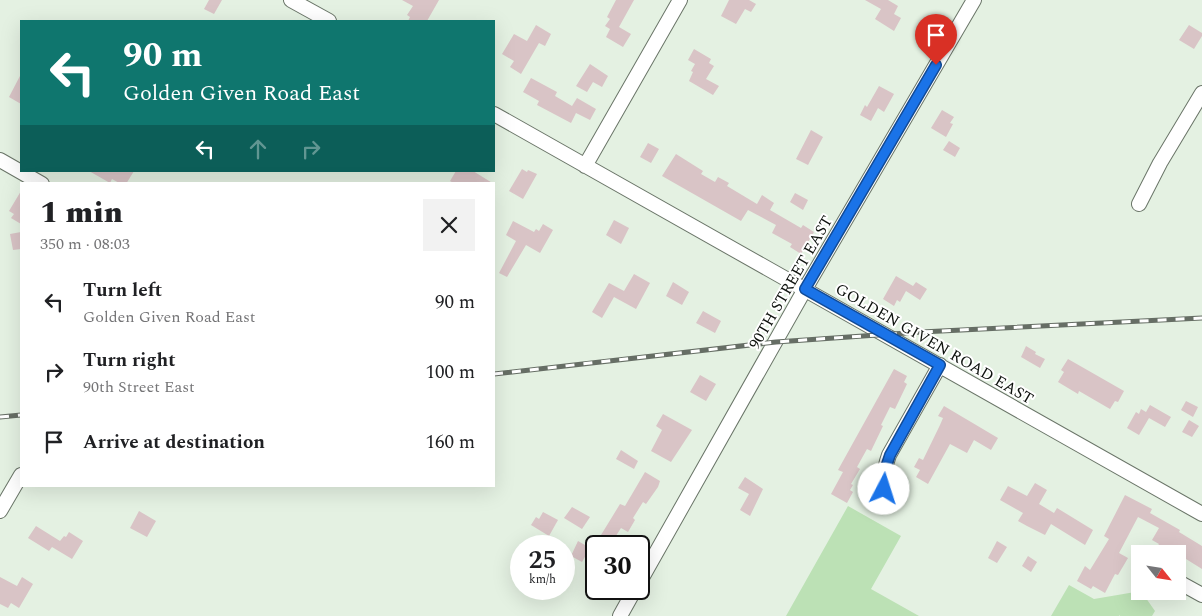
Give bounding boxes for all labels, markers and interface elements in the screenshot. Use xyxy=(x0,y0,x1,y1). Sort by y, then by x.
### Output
pin xyxy=(915,14,957,65)
icon: arrive xyxy=(922,21,950,49)
text: 90 m xyxy=(123,29,203,82)
icon: left xyxy=(40,40,105,105)
text: Golden Given Road East xyxy=(123,77,360,110)
icon: left xyxy=(191,135,219,163)
icon: ahead xyxy=(244,135,272,163)
icon: right xyxy=(297,135,325,163)
text: 1 min xyxy=(40,190,123,236)
button: close xyxy=(423,199,475,251)
street label: 90TH STREET EAST xyxy=(743,211,839,354)
text: 350 m · 08:03 xyxy=(40,232,130,256)
text: Turn left xyxy=(83,276,162,305)
street label: GOLDEN GIVEN ROAD EAST xyxy=(831,277,1038,411)
icon: left xyxy=(40,288,68,316)
text: 90 m xyxy=(435,288,475,317)
text: Golden Given Road East xyxy=(83,305,255,329)
text: Turn right xyxy=(83,346,176,375)
icon: right xyxy=(40,358,68,386)
text: 100 m xyxy=(425,358,475,387)
text: 90th Street East xyxy=(83,375,195,399)
icon: arrive xyxy=(40,428,68,456)
text: Arrive at destination xyxy=(83,428,265,457)
text: 160 m xyxy=(425,428,475,457)
position arrow xyxy=(857,462,909,514)
speed limit sign: 30 xyxy=(585,535,650,600)
text: 25 xyxy=(528,542,557,580)
north arrow xyxy=(1131,545,1186,600)
map controls xyxy=(1131,545,1186,600)
text: km/h xyxy=(529,570,556,589)

